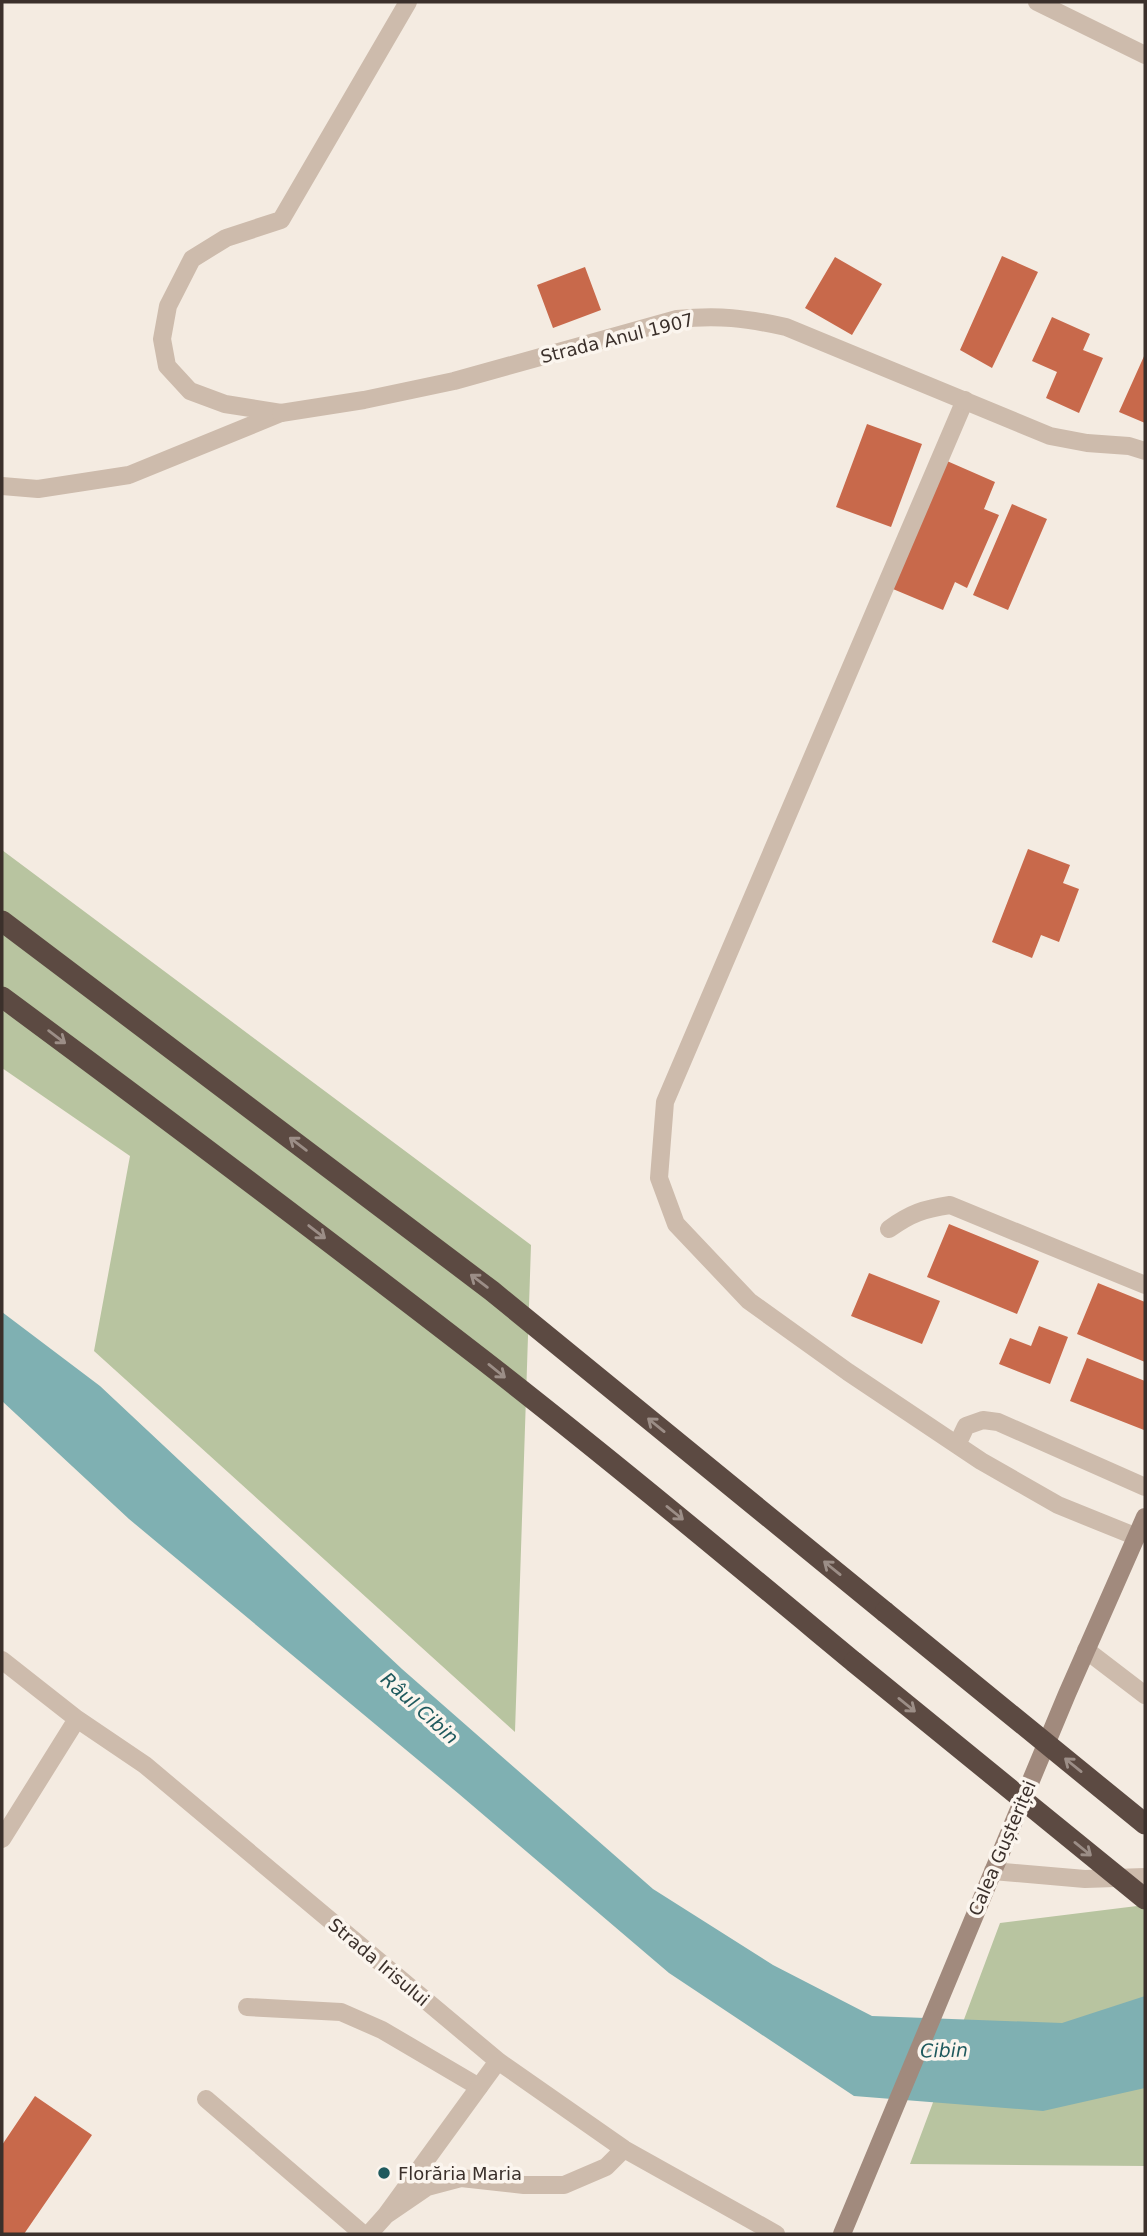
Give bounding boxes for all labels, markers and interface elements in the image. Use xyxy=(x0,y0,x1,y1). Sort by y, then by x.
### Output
street label: Strada Anul 1907 xyxy=(538,309,696,367)
one-way arrow xyxy=(47,1029,66,1044)
one-way arrow xyxy=(289,1136,308,1151)
one-way arrow xyxy=(307,1225,326,1240)
one-way arrow xyxy=(471,1274,489,1289)
one-way arrow xyxy=(488,1364,506,1379)
one-way arrow xyxy=(648,1417,666,1432)
one-way arrow xyxy=(665,1506,684,1521)
one-way arrow xyxy=(824,1561,842,1576)
water label: Râul Cibin xyxy=(377,1668,463,1748)
one-way arrow xyxy=(897,1697,915,1713)
one-way arrow xyxy=(1065,1758,1083,1773)
street label: Calea Gușteriței xyxy=(964,1777,1040,1919)
one-way arrow xyxy=(1074,1841,1092,1856)
street label: Strada Irisului xyxy=(324,1914,434,2010)
water label: Cibin xyxy=(920,2039,968,2061)
place label: Florăria Maria xyxy=(398,2163,522,2184)
marker: Florăria Maria xyxy=(376,2165,392,2181)

